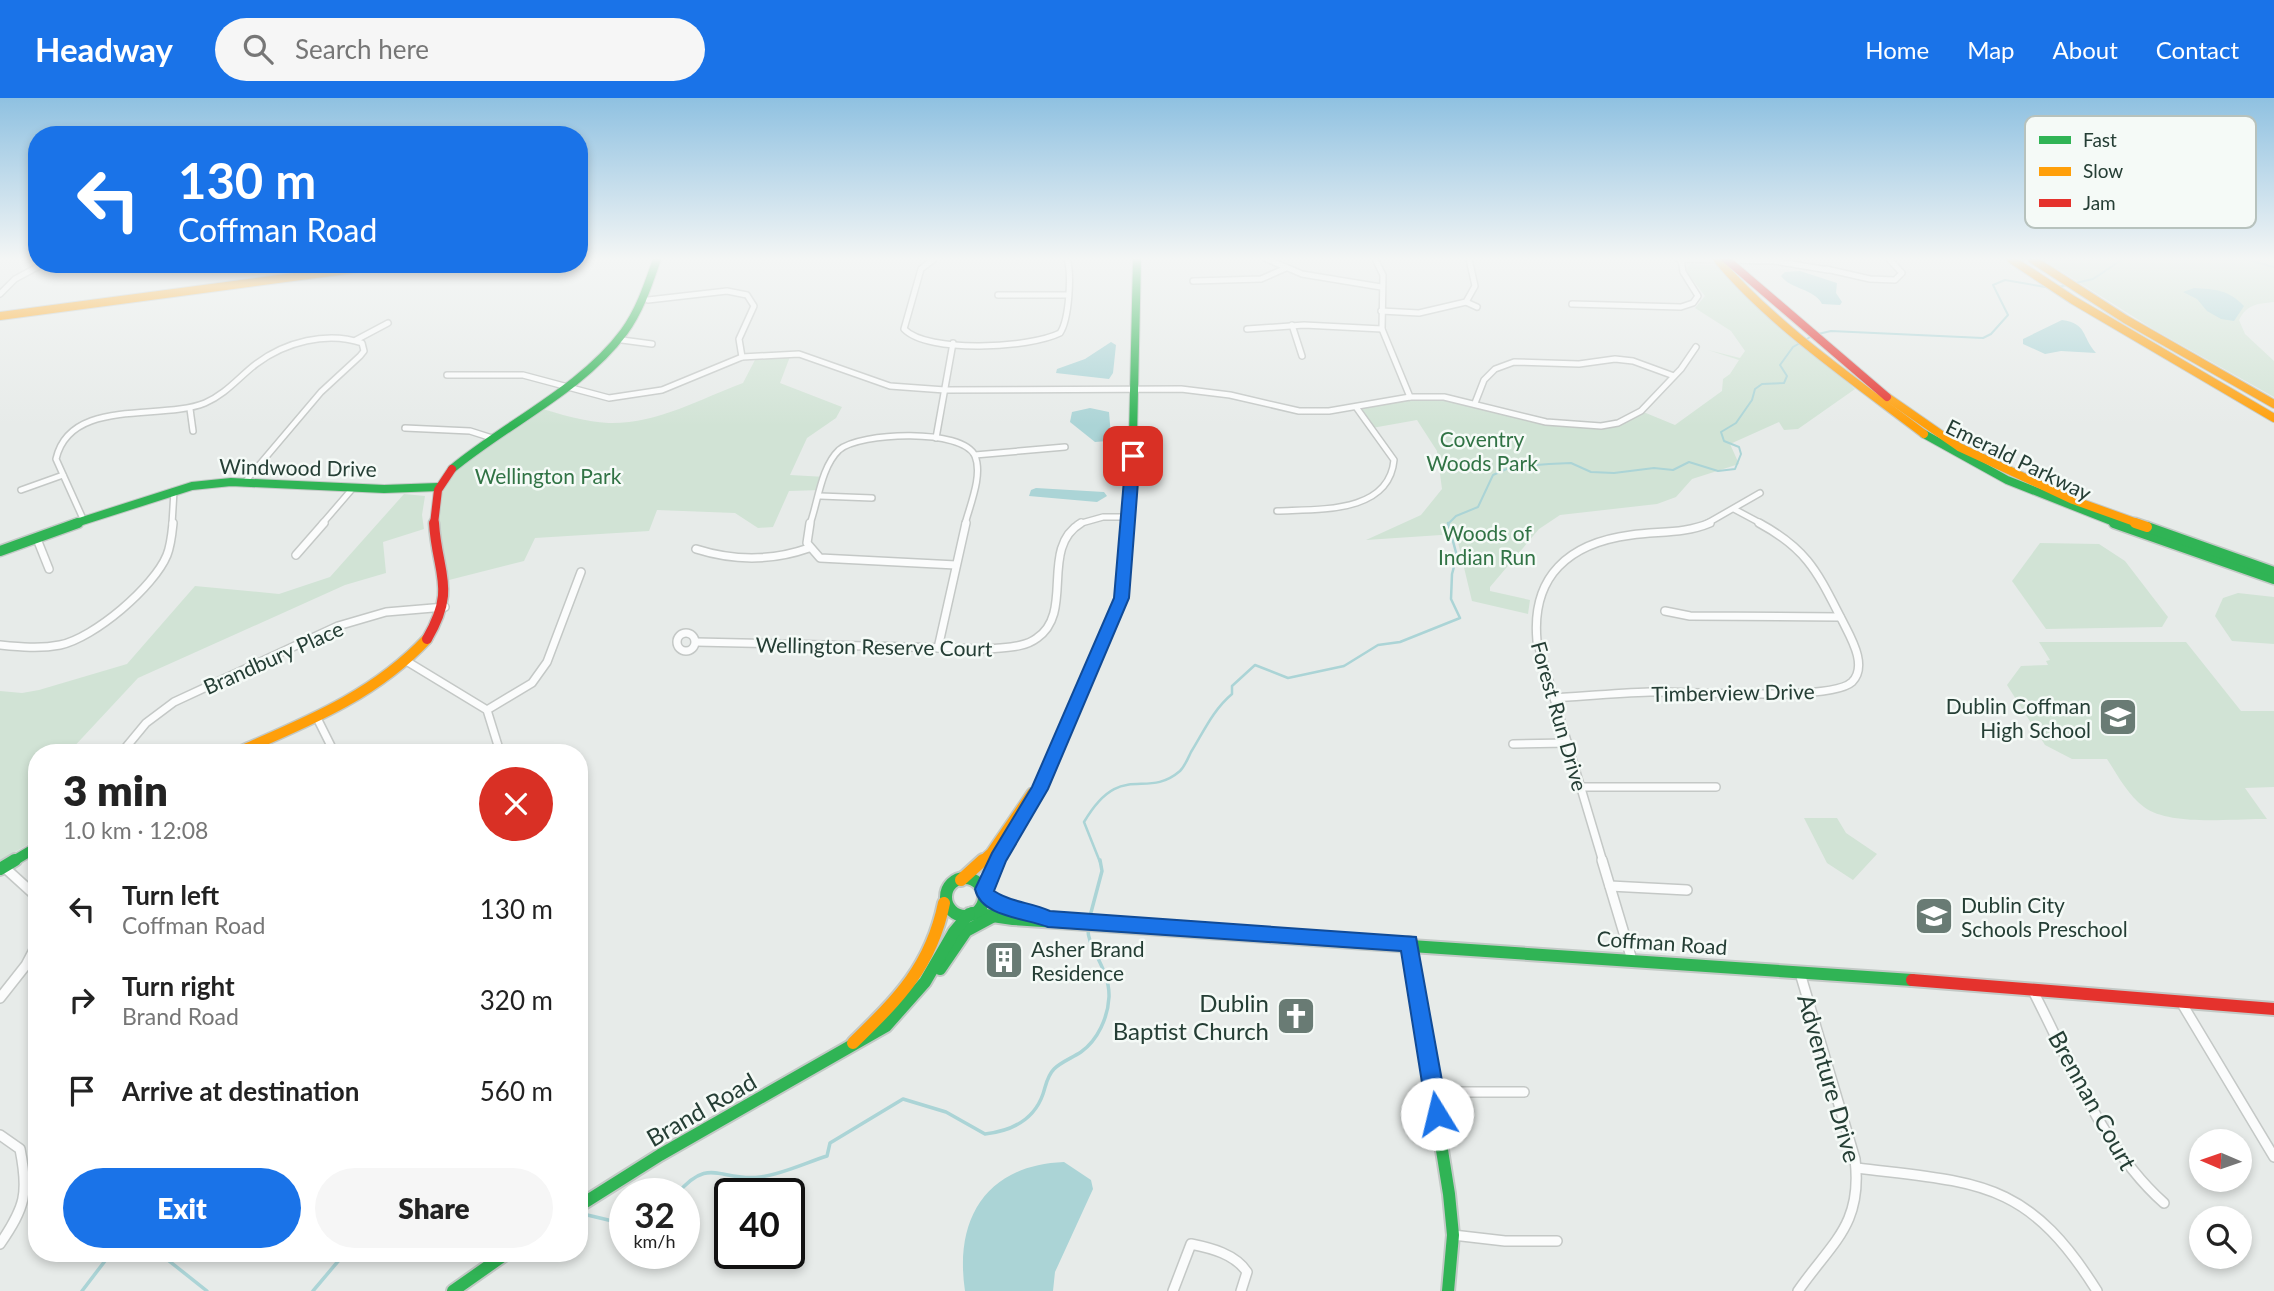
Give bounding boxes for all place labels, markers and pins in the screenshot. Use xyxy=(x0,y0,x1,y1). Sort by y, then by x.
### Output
pin xyxy=(1103,426,1163,486)
place label: Dublin Coffman High School xyxy=(1946,693,2091,742)
school or university icon: Dublin Coffman High School xyxy=(2097,696,2139,738)
place label: Dublin City Schools Preschool xyxy=(1961,892,2128,941)
school or university icon: Dublin City Schools Preschool xyxy=(1913,895,1955,937)
place label: Asher Brand Residence xyxy=(1031,936,1144,985)
building icon: Asher Brand Residence xyxy=(983,939,1025,981)
place label: Dublin Baptist Church xyxy=(1113,988,1269,1045)
church icon: Dublin Baptist Church xyxy=(1275,995,1317,1037)

